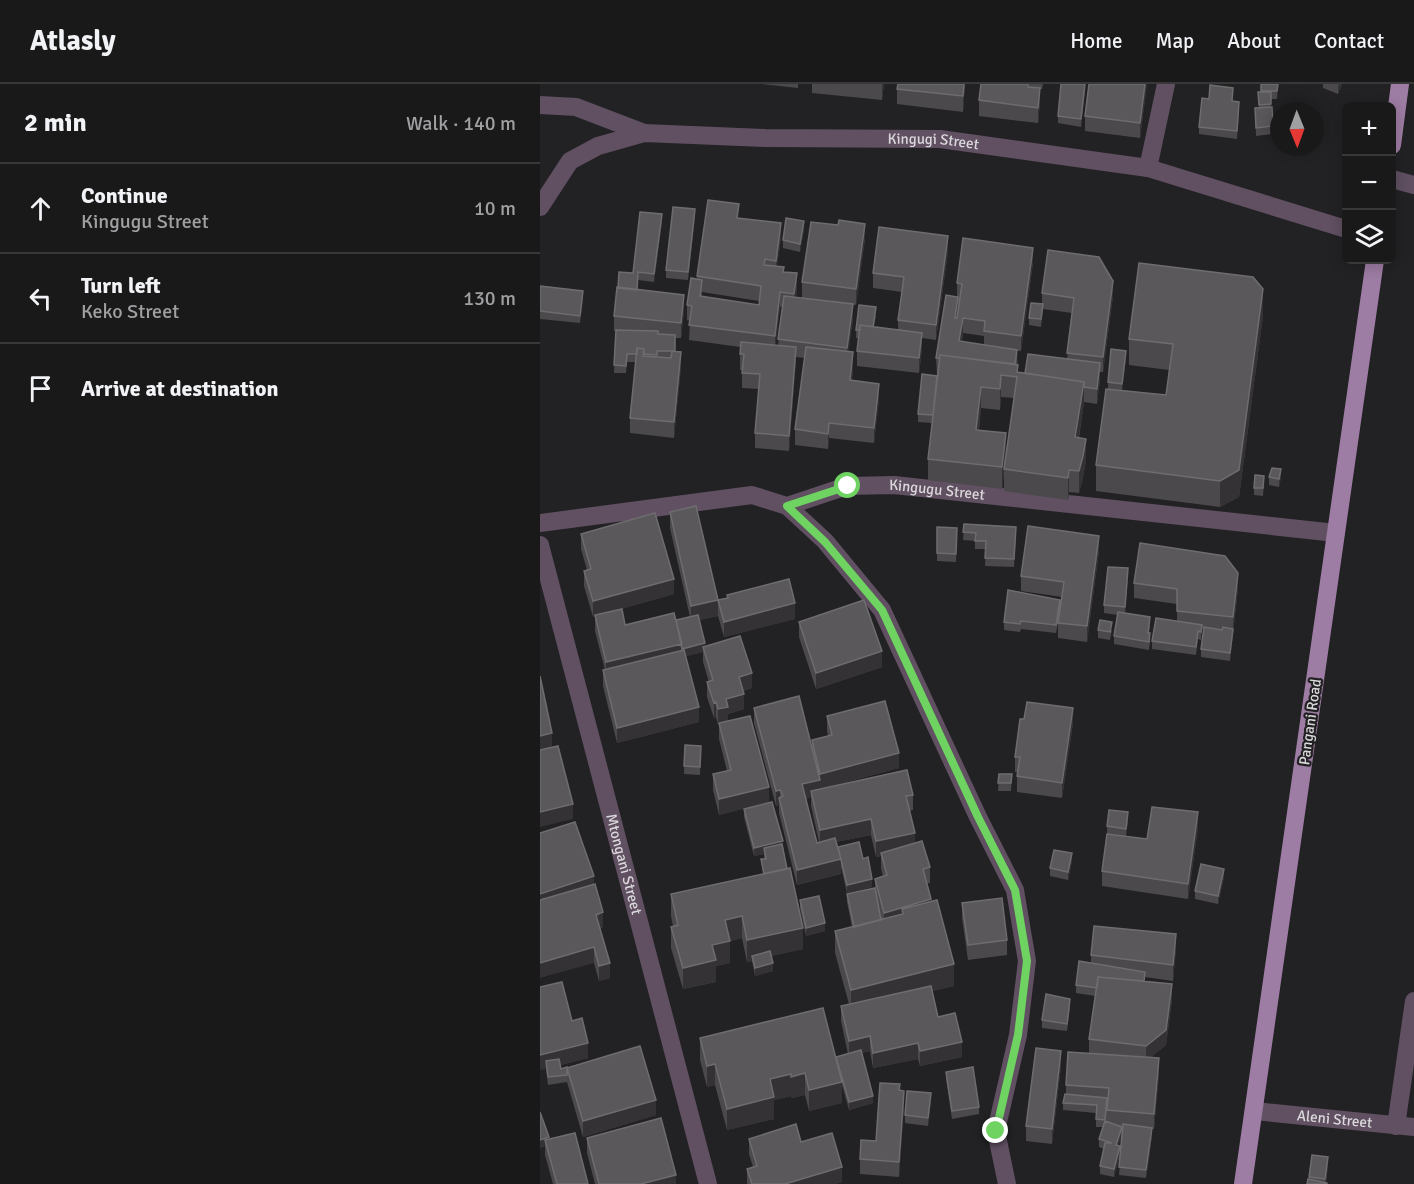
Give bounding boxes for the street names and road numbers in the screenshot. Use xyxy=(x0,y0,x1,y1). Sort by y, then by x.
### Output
street label: Kingugi Street xyxy=(887,130,980,153)
street label: Kingugu Street xyxy=(889,476,986,504)
street label: Pangani Road xyxy=(1295,678,1325,766)
street label: Mtongani Street xyxy=(602,812,646,916)
street label: Aleni Street xyxy=(1296,1106,1373,1132)

